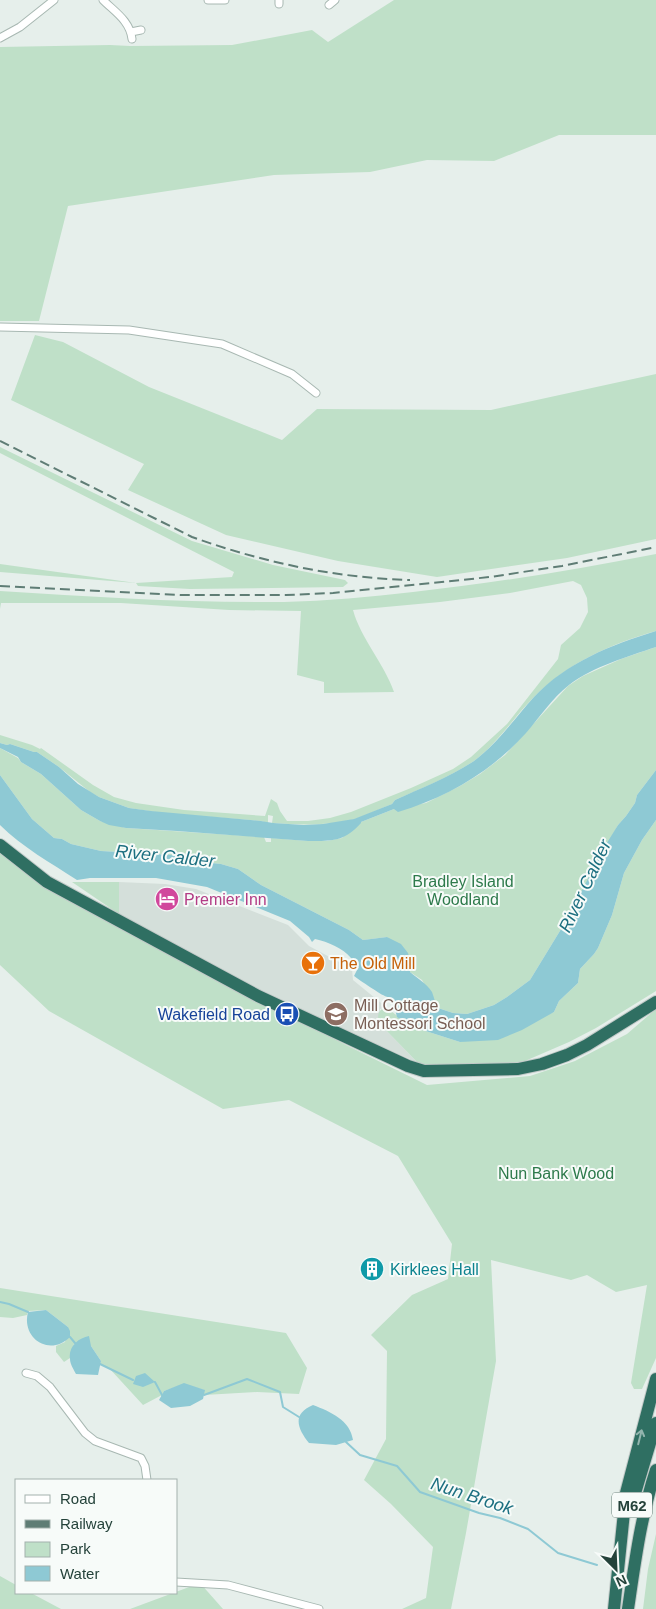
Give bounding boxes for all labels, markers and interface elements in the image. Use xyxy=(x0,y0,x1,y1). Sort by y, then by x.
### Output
water label: River Calder xyxy=(555,836,616,936)
water label: River Calder xyxy=(114,841,217,871)
park label: Bradley Island Woodland xyxy=(412,873,514,908)
hotel icon: Premier Inn xyxy=(154,886,180,912)
place label: Premier Inn xyxy=(184,891,267,908)
bar icon: The Old Mill xyxy=(300,950,326,976)
place label: The Old Mill xyxy=(330,955,415,972)
place label: Mill Cottage Montessori School xyxy=(354,997,486,1032)
bus stop icon: Wakefield Road xyxy=(274,1001,300,1027)
school or university icon: Mill Cottage Montessori School xyxy=(323,1001,349,1027)
place label: Wakefield Road xyxy=(158,1006,270,1023)
park label: Nun Bank Wood xyxy=(498,1165,614,1182)
building icon: Kirklees Hall xyxy=(359,1256,385,1282)
place label: Kirklees Hall xyxy=(390,1261,479,1278)
one-way arrow xyxy=(636,1429,646,1445)
water label: Nun Brook xyxy=(428,1473,516,1519)
legend xyxy=(15,1479,178,1594)
text: Road xyxy=(60,1490,96,1507)
road number: M62 xyxy=(612,1492,652,1518)
text: Railway xyxy=(60,1515,113,1532)
text: Park xyxy=(60,1540,91,1557)
north arrow xyxy=(591,1544,641,1594)
text: Water xyxy=(60,1565,99,1582)
text: N xyxy=(613,1572,629,1590)

